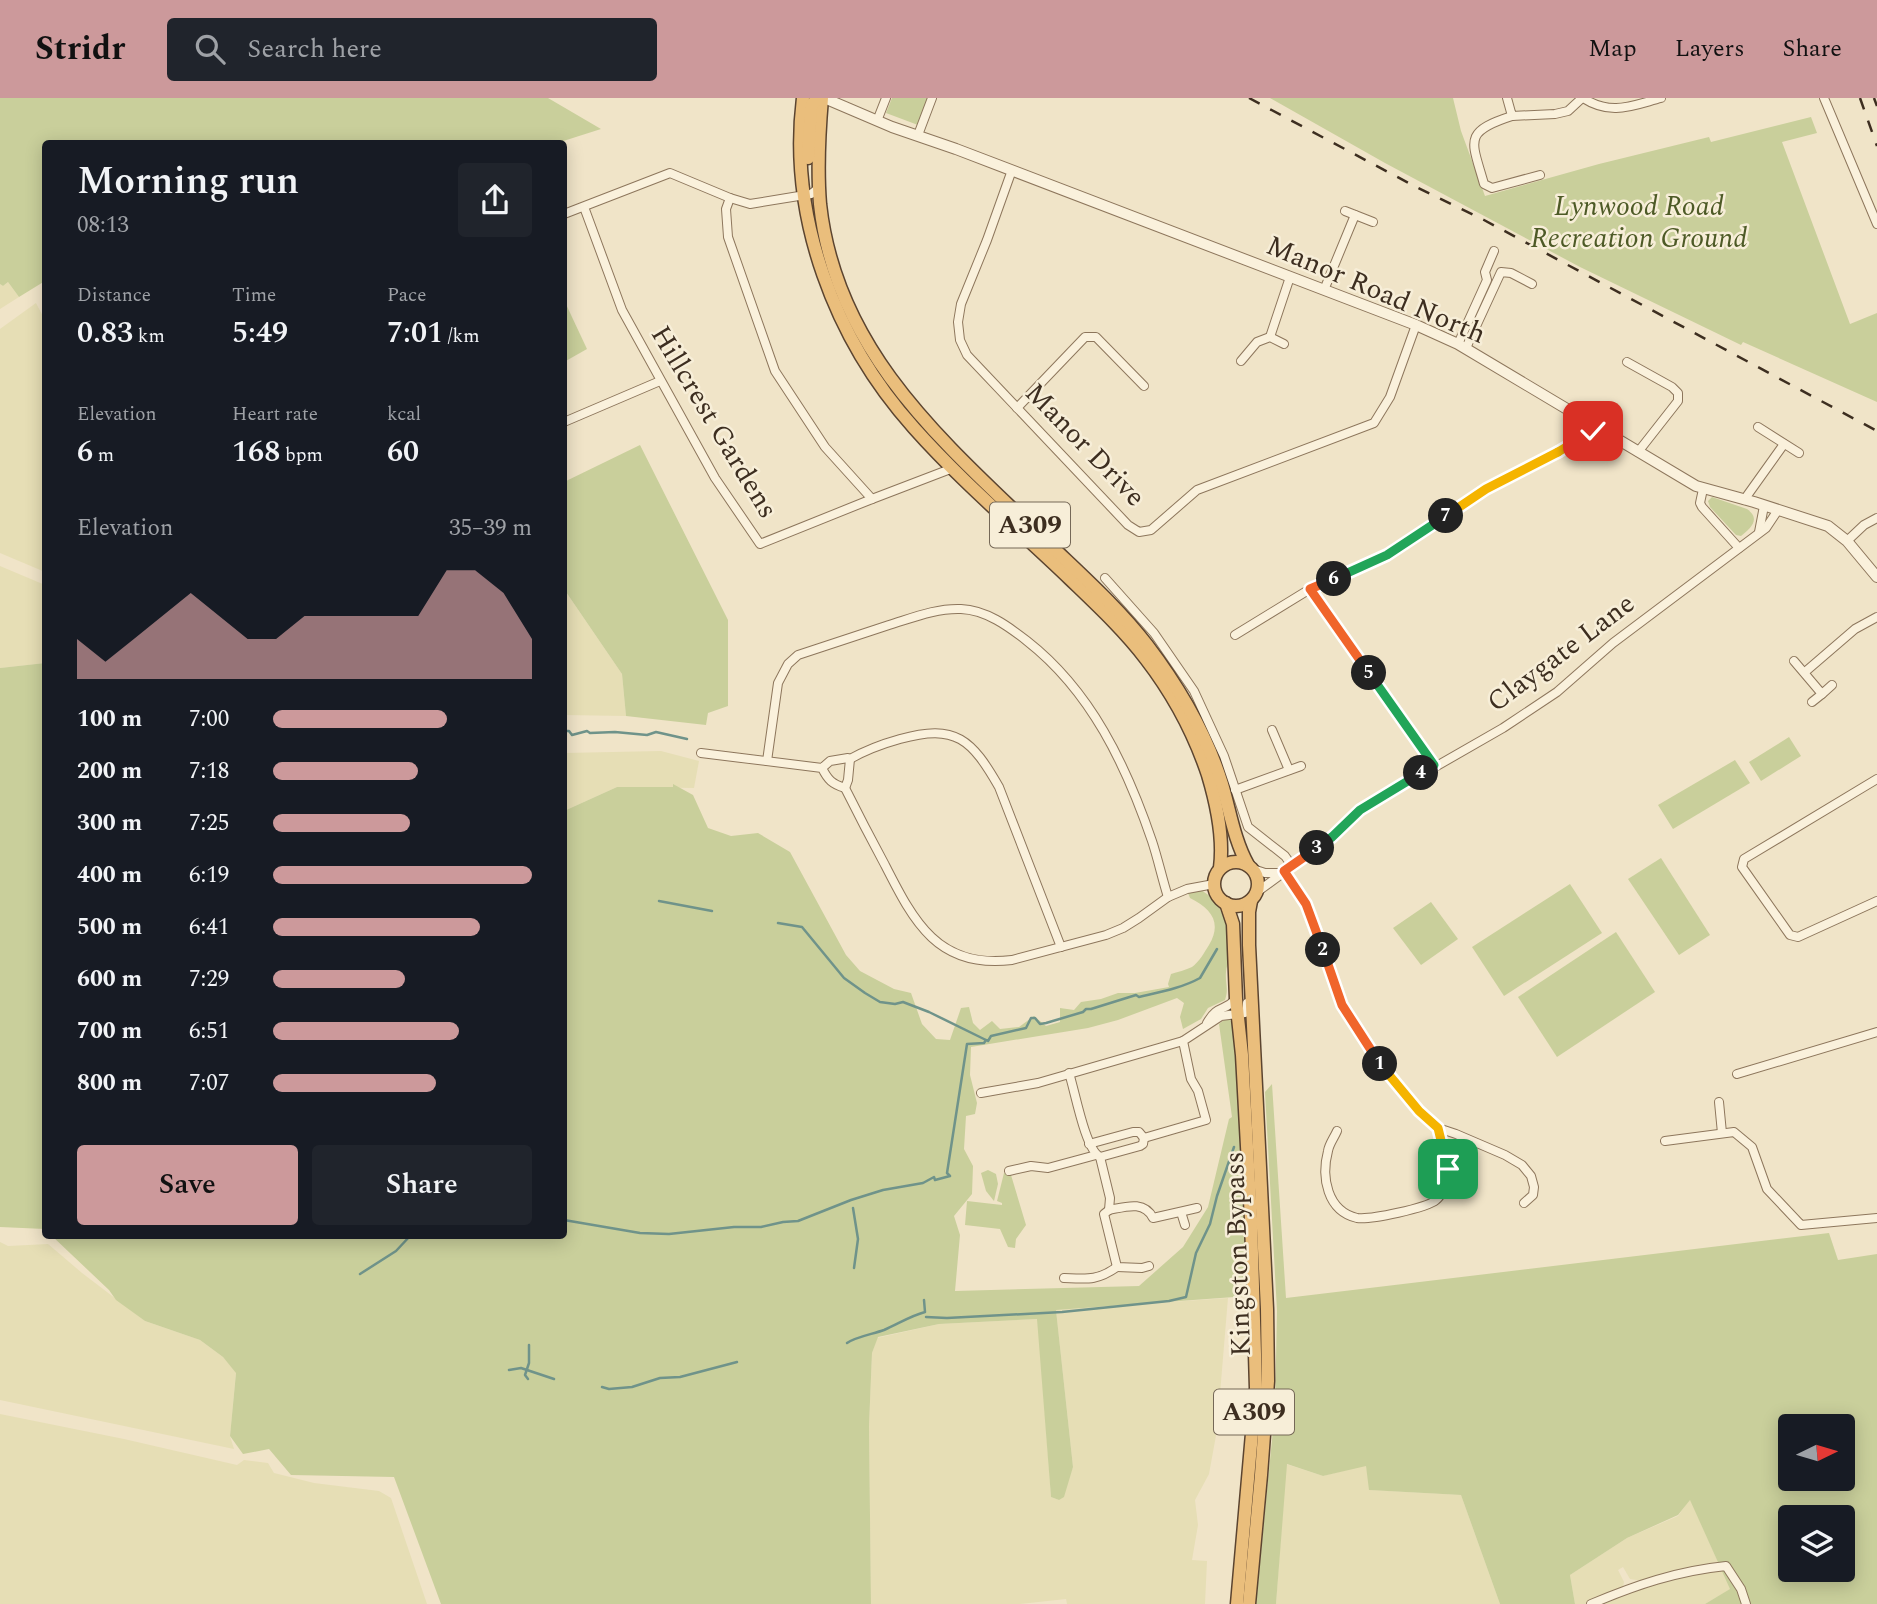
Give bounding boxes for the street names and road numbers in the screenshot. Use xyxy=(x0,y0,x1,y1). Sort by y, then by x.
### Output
street label: Manor Road North xyxy=(1259,224,1493,356)
street label: Hillcrest Gardens xyxy=(639,317,789,527)
street label: Manor Drive xyxy=(1014,373,1156,517)
road number: A309 xyxy=(990,502,1070,547)
street label: Claygate Lane xyxy=(1478,583,1644,723)
street label: Kingston Bypass xyxy=(1213,1151,1263,1357)
road number: A309 xyxy=(1214,1390,1294,1434)

